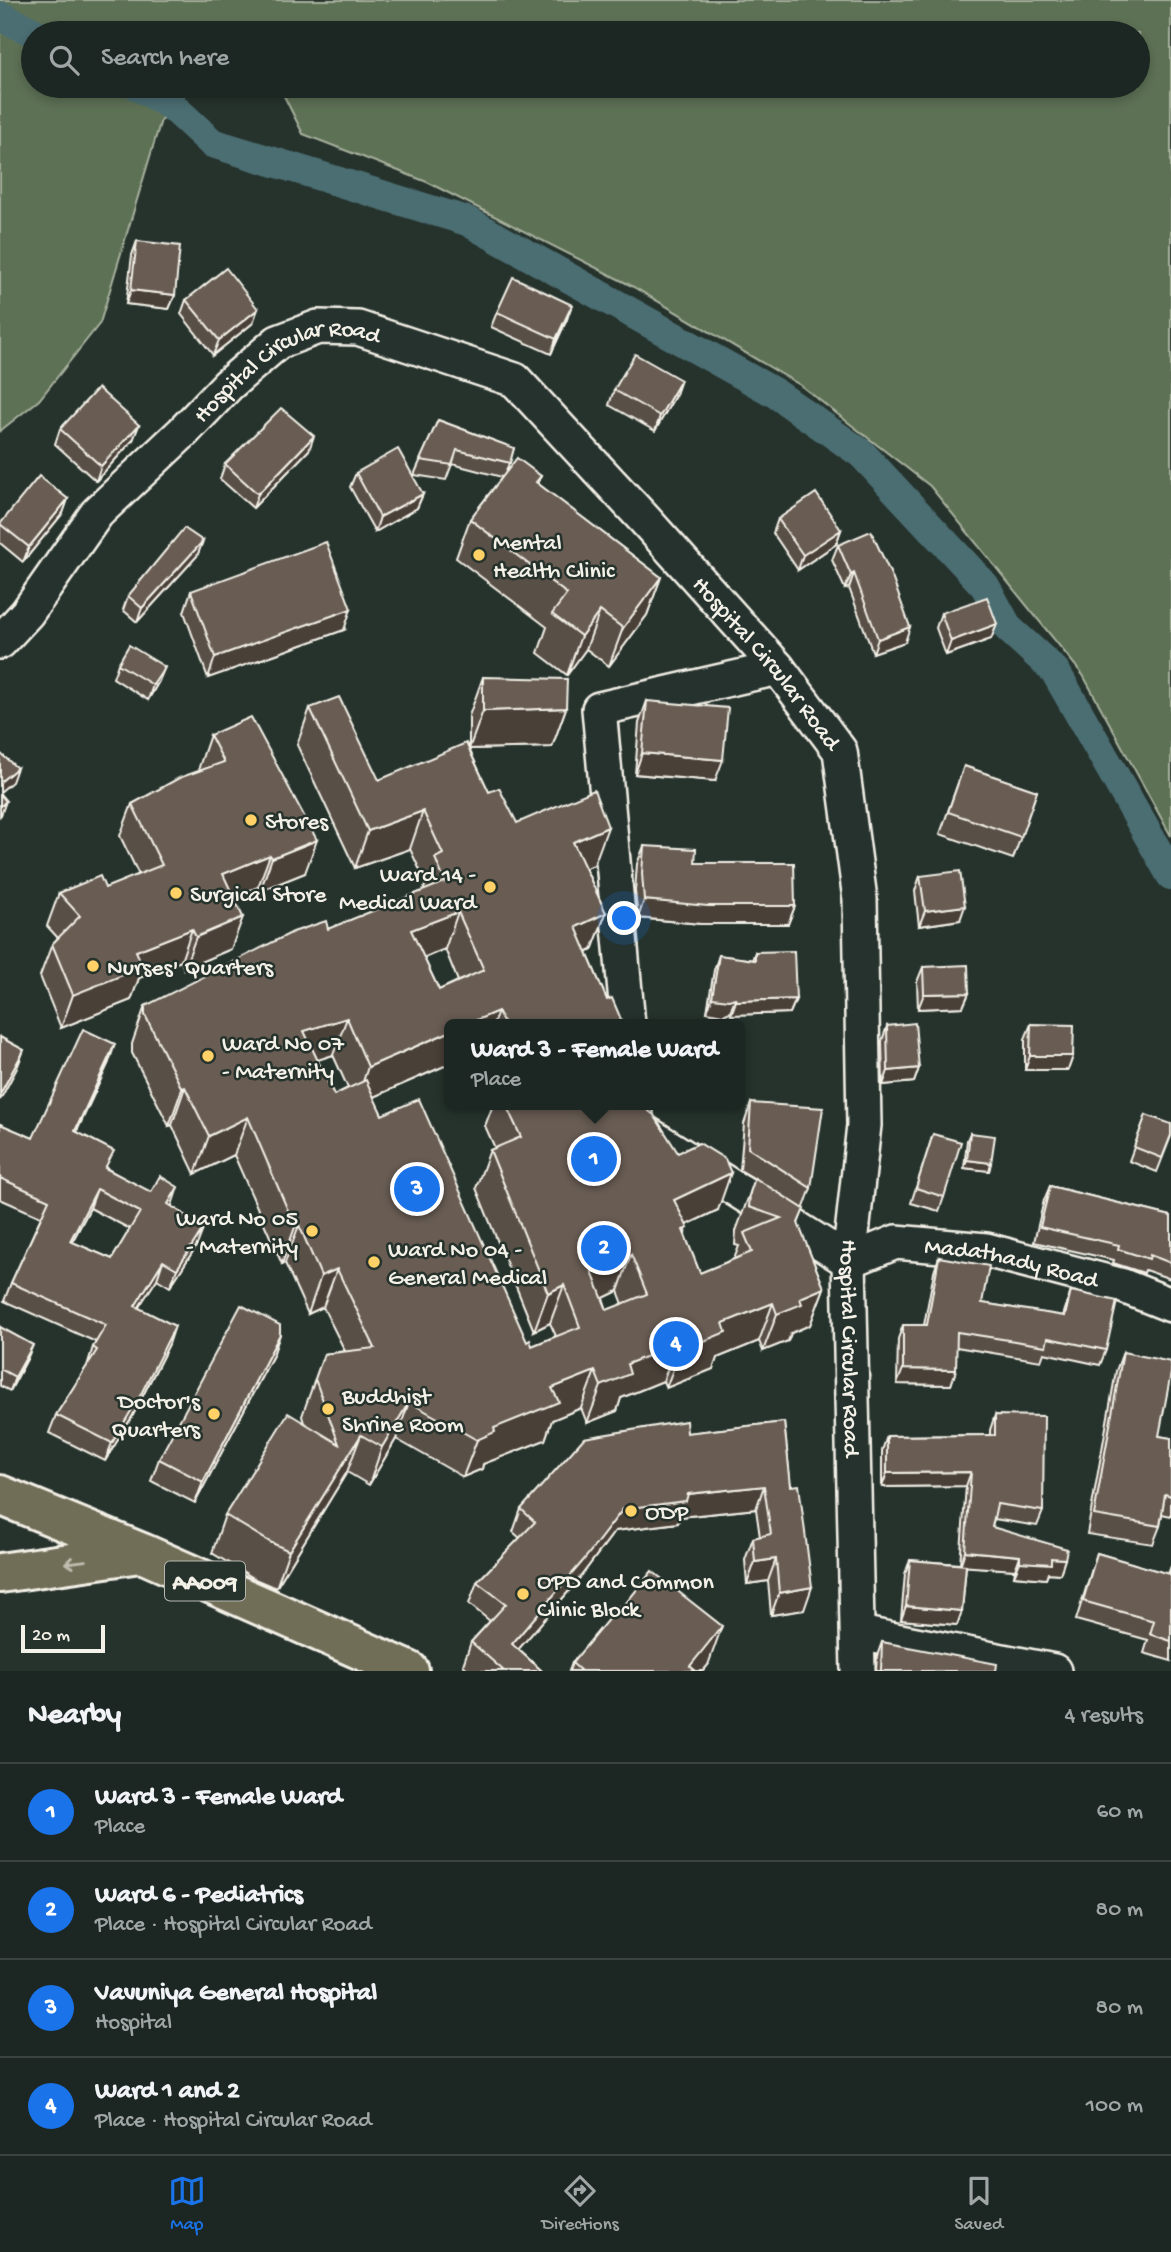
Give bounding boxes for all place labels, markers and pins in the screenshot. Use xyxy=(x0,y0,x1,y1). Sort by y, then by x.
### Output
place label: Mental Health Clinic xyxy=(493,530,615,587)
marker: Mental Health Clinic xyxy=(471,547,487,563)
place label: Stores xyxy=(265,809,329,838)
marker: Stores xyxy=(243,812,259,828)
place label: Ward 14 - Medical Ward xyxy=(339,862,478,919)
marker: Ward 14 - Medical Ward xyxy=(482,879,498,895)
place label: Surgical Store xyxy=(190,882,327,911)
marker: Surgical Store xyxy=(168,885,184,901)
place label: Nurses' Quarters xyxy=(107,955,274,984)
marker: Nurses' Quarters xyxy=(85,958,101,974)
place label: Ward No 07 - Maternity xyxy=(222,1031,344,1088)
marker: Ward No 07 - Maternity xyxy=(200,1048,216,1064)
pin: 1 xyxy=(571,1133,617,1185)
pin: 3 xyxy=(394,1163,440,1215)
place label: Ward No 05 - Maternity xyxy=(176,1206,298,1263)
pin: 2 xyxy=(581,1222,627,1274)
marker: Ward No 05 - Maternity xyxy=(304,1223,320,1239)
place label: Ward No 04 - General Medical xyxy=(388,1237,547,1294)
marker: Ward No 04 - General Medical xyxy=(366,1254,382,1270)
pin: 4 xyxy=(653,1318,699,1370)
place label: Buddhist Shrine Room xyxy=(341,1384,464,1441)
place label: Doctor's Quarters xyxy=(111,1389,201,1446)
marker: Buddhist Shrine Room xyxy=(320,1401,336,1417)
marker: Doctor's Quarters xyxy=(206,1406,222,1422)
place label: ODP xyxy=(645,1500,689,1529)
marker: ODP xyxy=(623,1503,639,1519)
place label: OPD and Common Clinic Block xyxy=(537,1569,714,1626)
marker: OPD and Common Clinic Block xyxy=(515,1586,531,1602)

